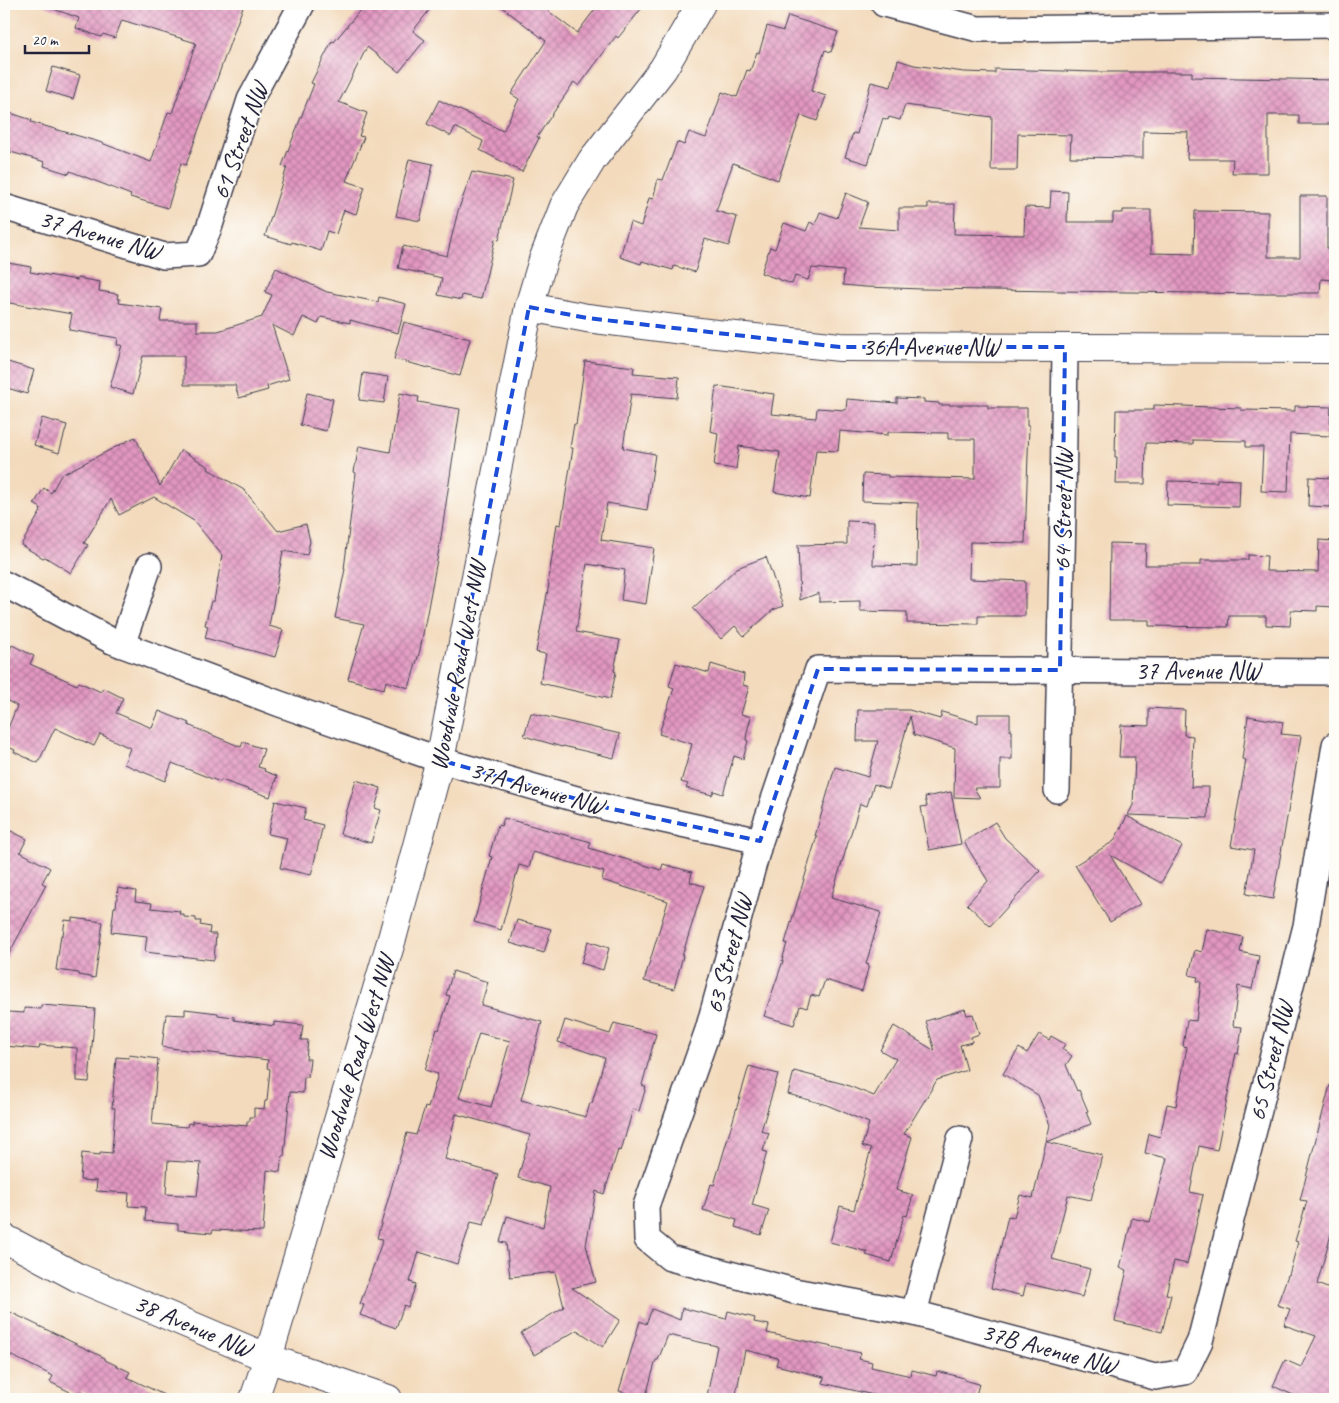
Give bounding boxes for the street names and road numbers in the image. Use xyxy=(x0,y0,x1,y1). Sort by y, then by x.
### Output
street label: 61 Street NW xyxy=(204,75,277,204)
street label: 37 Avenue NW xyxy=(35,202,167,268)
street label: 36A Avenue NW xyxy=(862,331,1003,363)
street label: 64 Street NW xyxy=(1046,445,1080,570)
street label: Woodvale Road West NW xyxy=(422,555,495,773)
street label: 37 Avenue NW xyxy=(1135,655,1264,687)
street label: 37A Avenue NW xyxy=(466,754,610,823)
street label: 63 Street NW xyxy=(698,888,761,1017)
street label: Woodvale Road West NW xyxy=(310,948,403,1164)
street label: 65 Street NW xyxy=(1241,995,1302,1124)
street label: 38 Avenue NW xyxy=(129,1287,260,1366)
street label: 37B Avenue NW xyxy=(978,1316,1123,1383)

